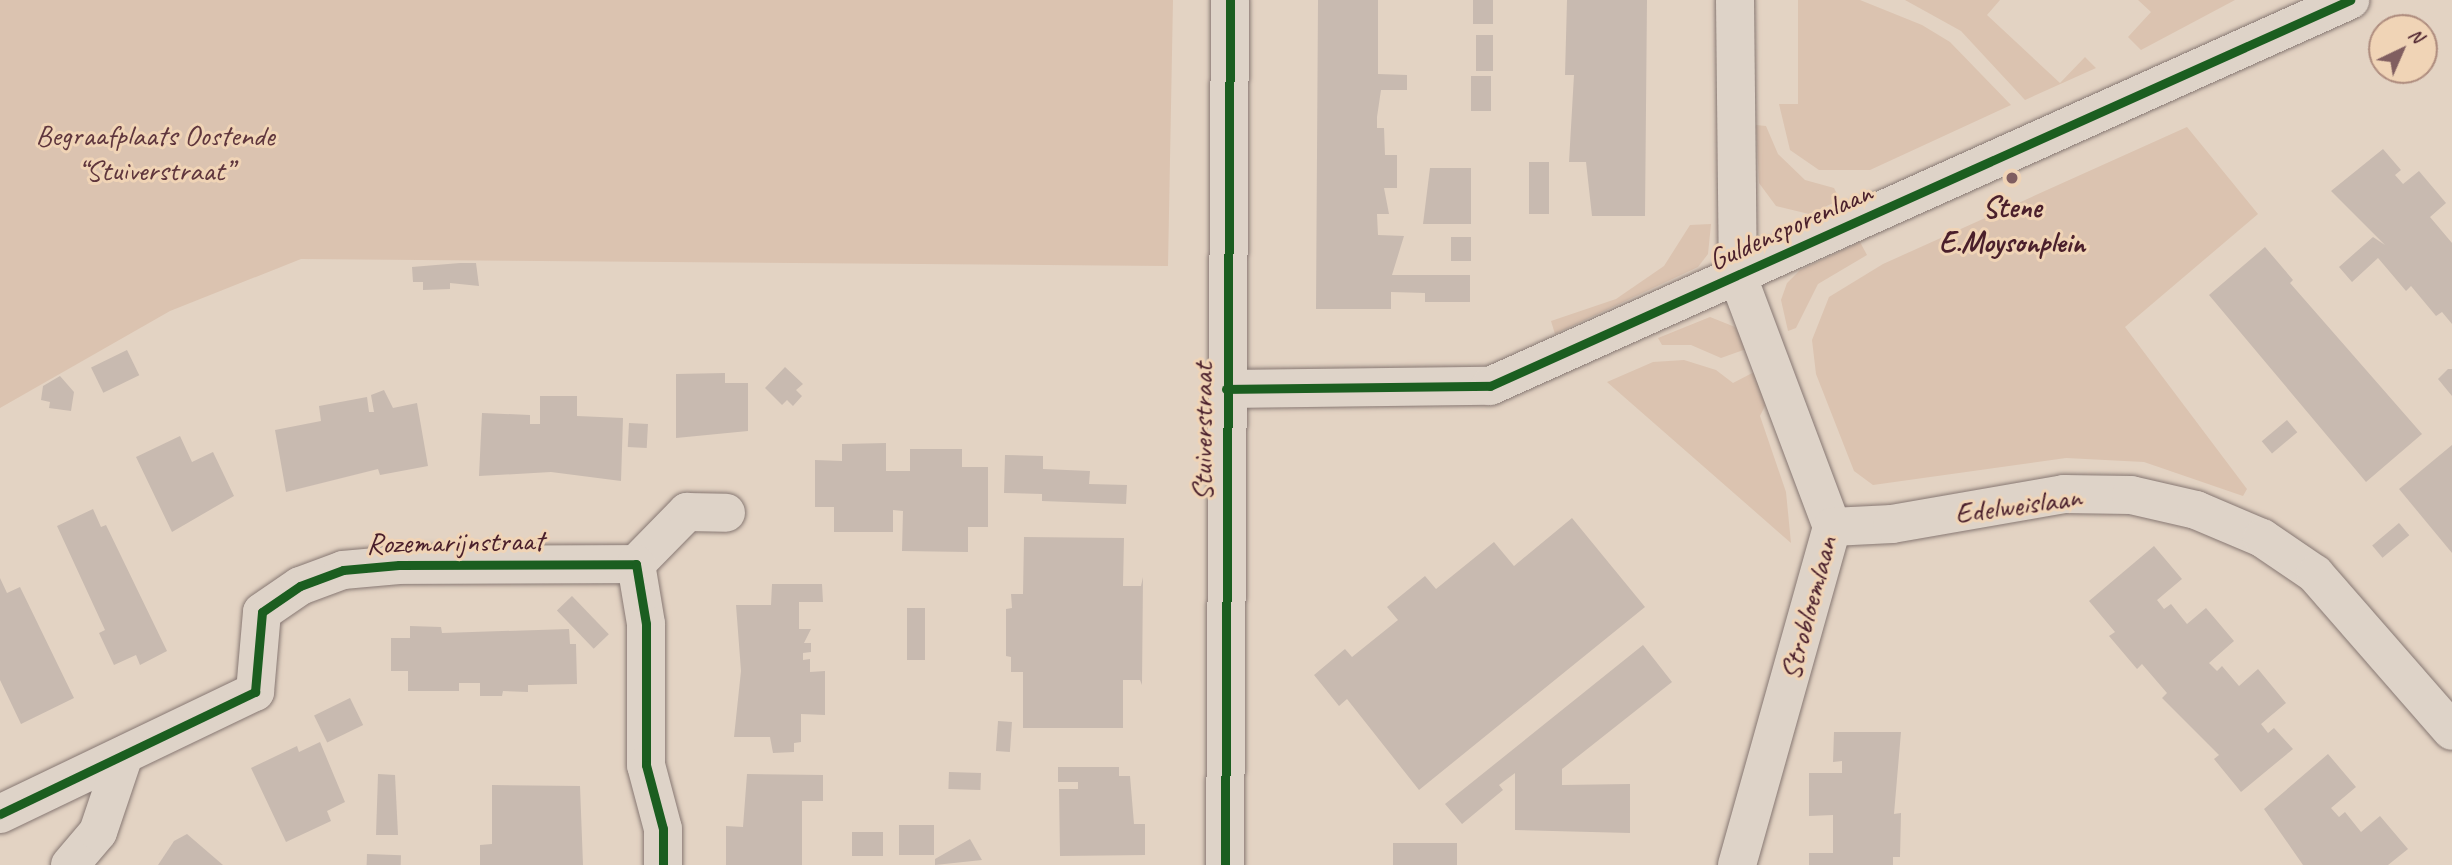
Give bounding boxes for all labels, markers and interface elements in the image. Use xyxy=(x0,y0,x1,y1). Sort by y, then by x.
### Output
north arrow xyxy=(2368,14,2438,84)
text: N xyxy=(2404,23,2429,48)
park label: Begraafplaats Oostende “Stuiverstraat” xyxy=(35,117,275,188)
marker: Stene E.Moysonplein xyxy=(2004,170,2020,186)
street label: Guldensporenlaan xyxy=(1703,174,1877,278)
place label: Stene E.Moysonplein xyxy=(1939,189,2085,260)
street label: Stuiverstraat xyxy=(1184,363,1220,501)
street label: Edelweislaan xyxy=(1952,478,2084,532)
street label: Rozemarijnstraat xyxy=(366,522,544,562)
street label: Strobloemlaan xyxy=(1772,532,1844,684)

